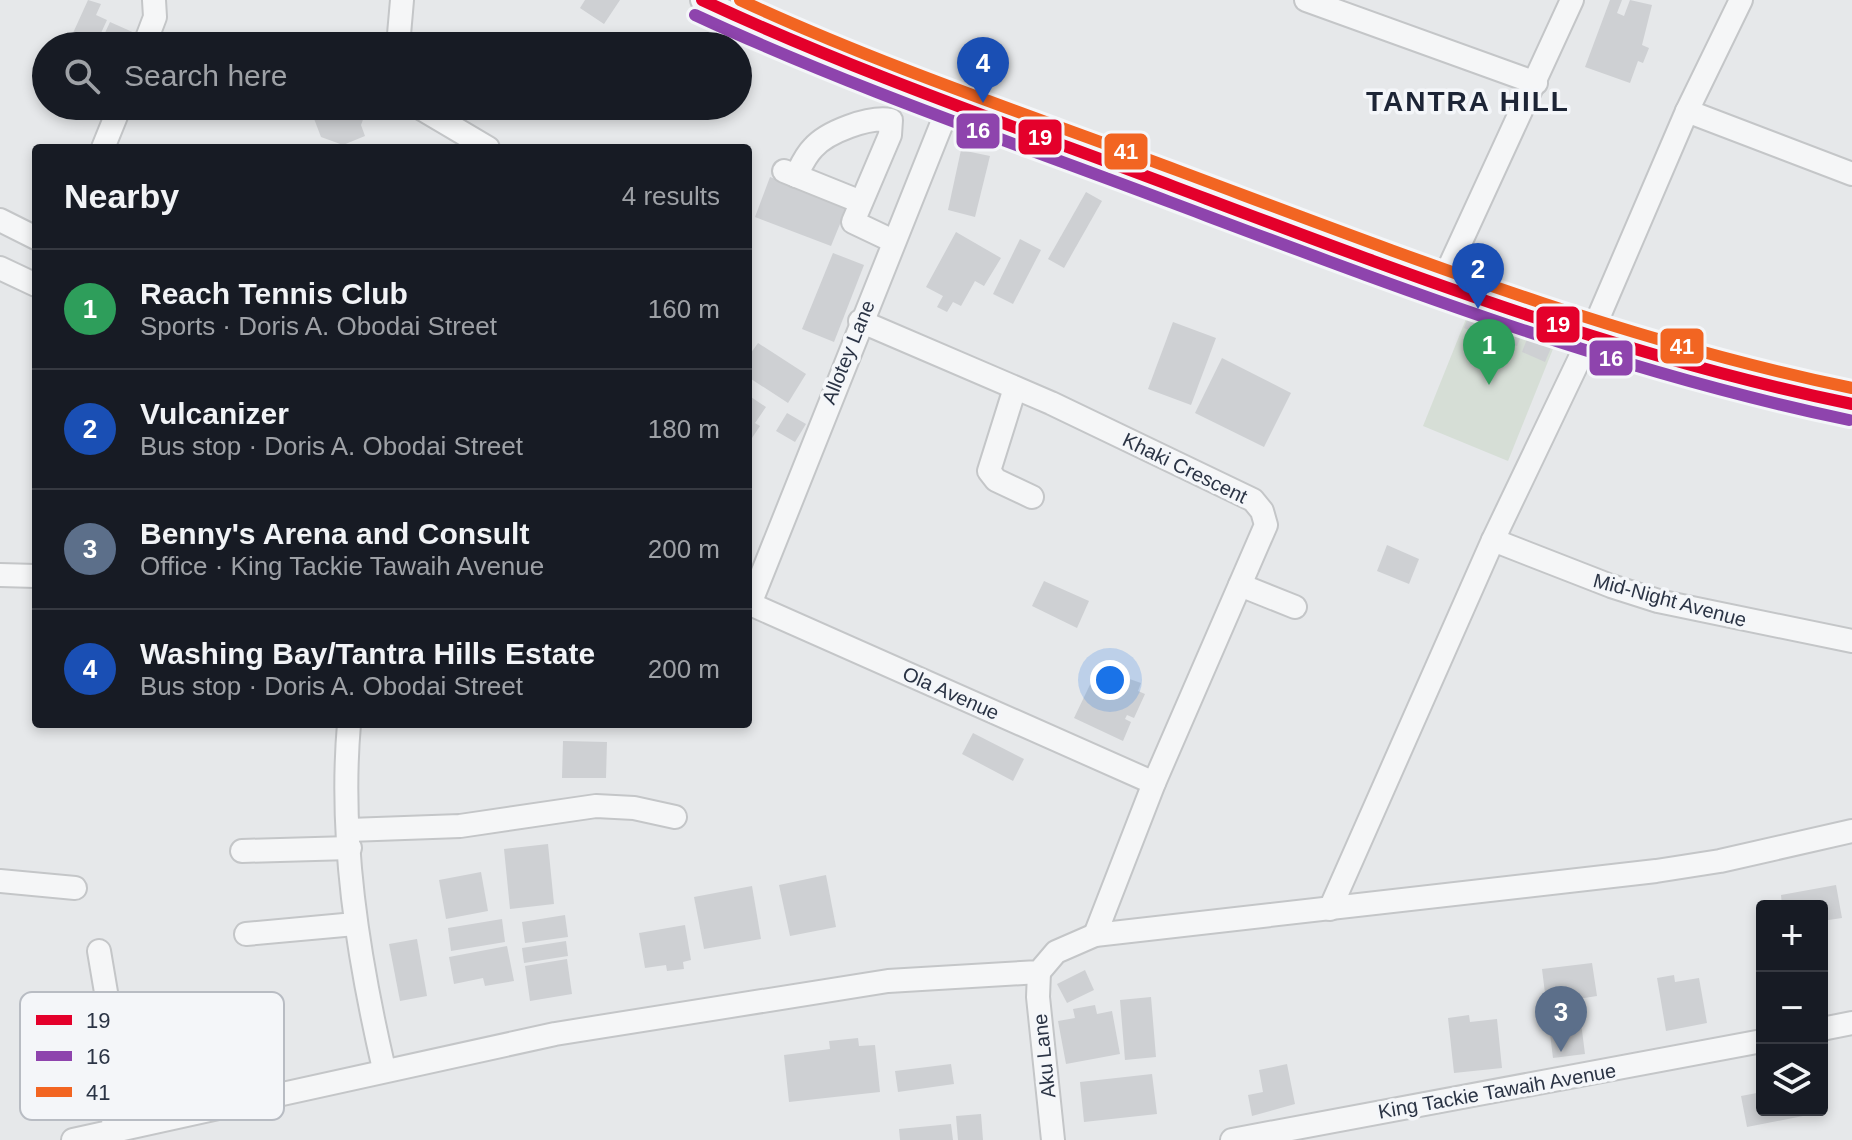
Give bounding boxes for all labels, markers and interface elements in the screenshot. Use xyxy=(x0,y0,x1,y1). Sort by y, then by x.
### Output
search box xyxy=(32,32,752,120)
pin: 4 xyxy=(957,37,1009,103)
icon: search xyxy=(60,54,104,98)
text: Search here xyxy=(124,59,287,92)
district label: TANTRA HILL xyxy=(1366,86,1570,117)
line badge: 16 xyxy=(955,112,1001,150)
text: 16 xyxy=(966,118,990,143)
line badge: 19 xyxy=(1017,118,1063,156)
text: 19 xyxy=(1028,125,1052,150)
line badge: 41 xyxy=(1103,132,1149,171)
text: 41 xyxy=(1114,139,1138,164)
text: Nearby xyxy=(64,177,179,215)
text: 4 results xyxy=(622,181,720,211)
pin: 2 xyxy=(1452,243,1504,309)
text: Reach Tennis Club xyxy=(140,277,408,310)
text: 1 xyxy=(83,294,97,324)
text: 160 m xyxy=(648,294,720,324)
street label: Allotey Lane xyxy=(817,297,879,407)
line badge: 19 xyxy=(1535,305,1581,344)
text: Sports · Doris A. Obodai Street xyxy=(140,311,497,341)
text: 19 xyxy=(1546,312,1570,337)
pin: 1 xyxy=(1463,319,1515,385)
line badge: 41 xyxy=(1659,327,1705,365)
text: 41 xyxy=(1670,334,1694,359)
line badge: 16 xyxy=(1588,339,1634,377)
text: 16 xyxy=(1599,346,1623,371)
text: Vulcanizer xyxy=(140,397,289,430)
text: 2 xyxy=(83,414,97,444)
text: 180 m xyxy=(648,414,720,444)
street label: Khaki Crescent xyxy=(1119,428,1251,508)
text: Bus stop · Doris A. Obodai Street xyxy=(140,431,523,461)
text: Benny's Arena and Consult xyxy=(140,517,529,550)
text: 3 xyxy=(83,534,97,564)
text: 200 m xyxy=(648,534,720,564)
text: Office · King Tackie Tawaih Avenue xyxy=(140,551,544,581)
street label: Mid-Night Avenue xyxy=(1591,569,1749,631)
text: Washing Bay/Tantra Hills Estate xyxy=(140,637,595,670)
text: 4 xyxy=(83,654,97,684)
text: 200 m xyxy=(648,654,720,684)
your location xyxy=(1090,660,1130,700)
street label: Ola Avenue xyxy=(899,662,1003,724)
text: Bus stop · Doris A. Obodai Street xyxy=(140,671,523,701)
map controls xyxy=(1756,900,1828,1116)
button: + xyxy=(1756,900,1828,972)
button: − xyxy=(1756,972,1828,1044)
pin: 3 xyxy=(1535,986,1587,1052)
legend xyxy=(20,992,284,1120)
text: 19 xyxy=(86,1008,110,1033)
street label: Aku Lane xyxy=(1029,1013,1059,1099)
text: 16 xyxy=(86,1044,110,1069)
button: layers xyxy=(1756,1044,1828,1116)
street label: King Tackie Tawaih Avenue xyxy=(1376,1059,1618,1123)
text: 41 xyxy=(86,1080,110,1105)

